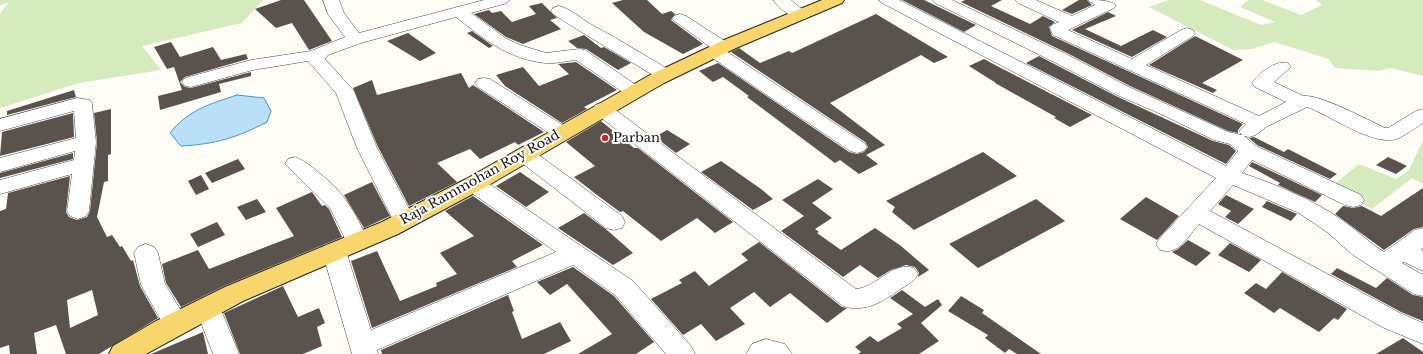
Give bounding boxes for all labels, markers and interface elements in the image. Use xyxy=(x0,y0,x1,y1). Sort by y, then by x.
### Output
street label: Raja Rammohan Roy Road xyxy=(398,128,562,228)
place label: Parban xyxy=(613,130,660,146)
marker: Parban xyxy=(600,133,610,143)

